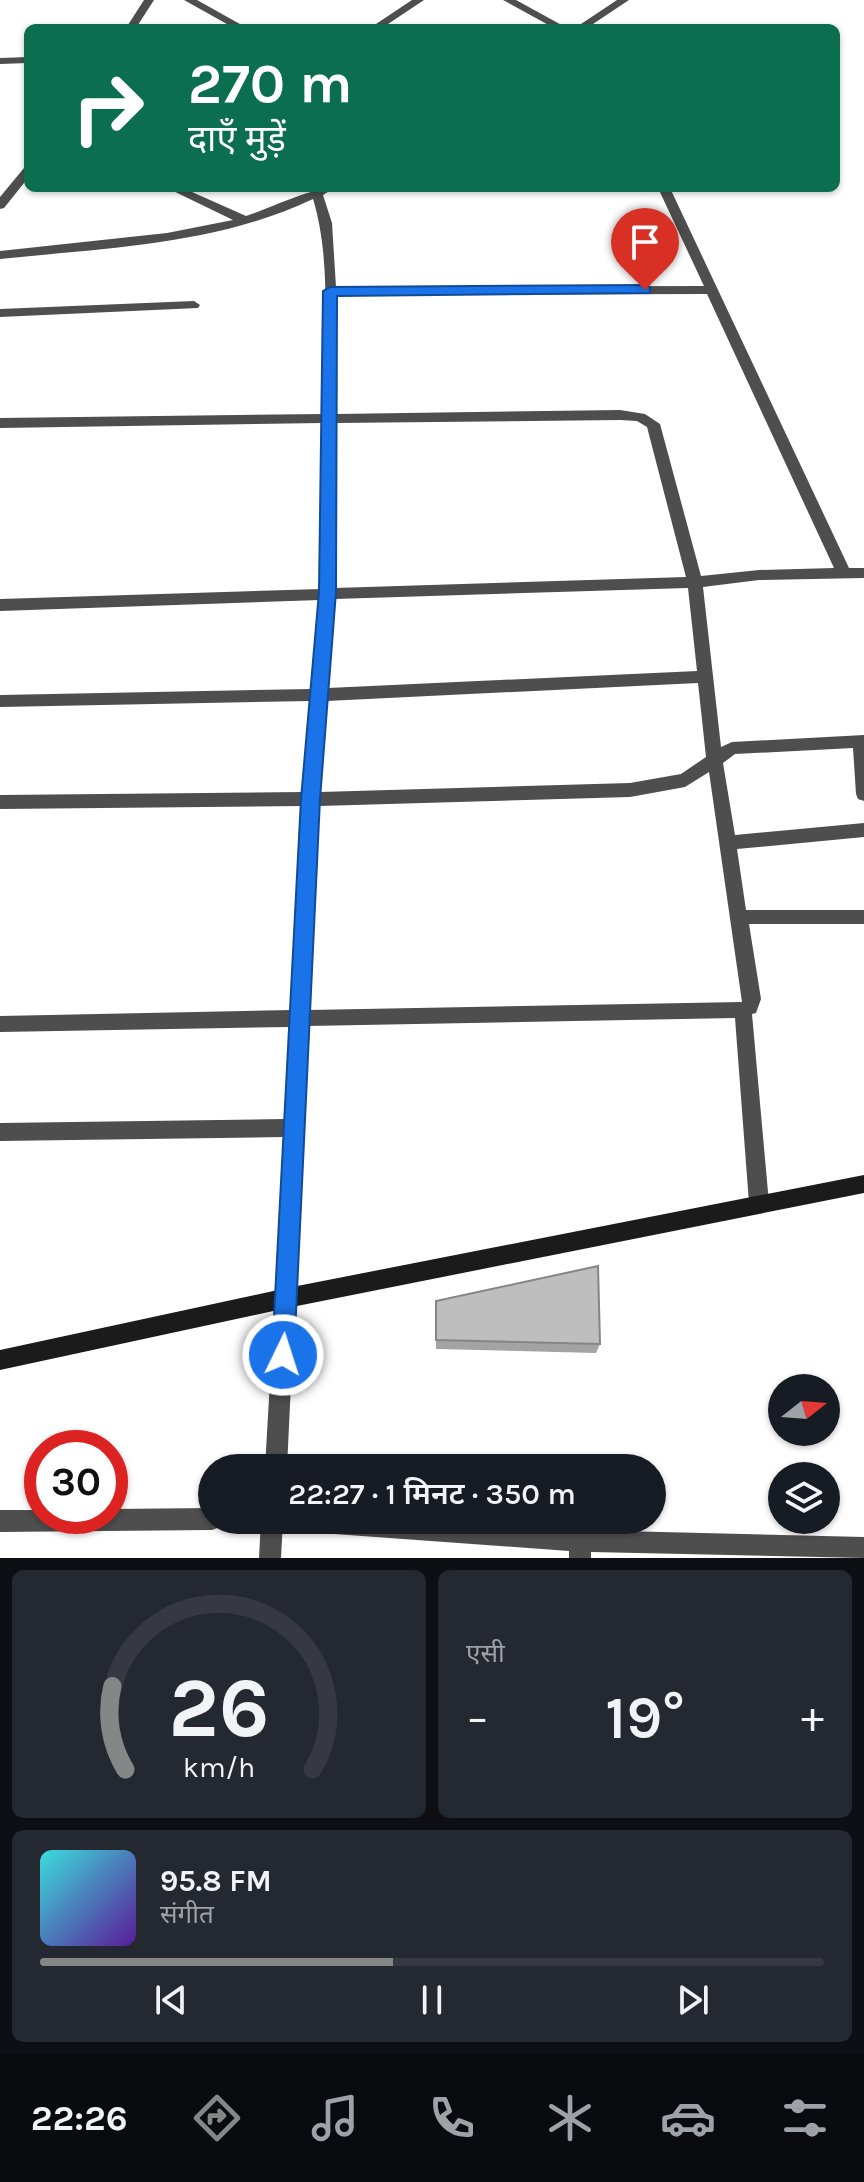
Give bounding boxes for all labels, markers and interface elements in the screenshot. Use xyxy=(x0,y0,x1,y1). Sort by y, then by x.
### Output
text: 270 m xyxy=(188,51,352,116)
icon: right xyxy=(56,56,160,160)
text: दाएँ मुड़ें xyxy=(188,118,286,160)
pin xyxy=(611,208,679,290)
icon: arrive xyxy=(623,220,667,264)
position arrow xyxy=(241,1313,325,1397)
north arrow xyxy=(768,1374,840,1446)
map controls xyxy=(768,1374,840,1534)
speed limit sign: 30 xyxy=(24,1430,128,1534)
button: layers xyxy=(768,1462,840,1534)
text: 22:27 · 1 मिनट · 350 m xyxy=(288,1476,576,1512)
text: एसी xyxy=(466,1638,505,1669)
text: 26 xyxy=(169,1660,269,1757)
text: 19° xyxy=(605,1683,685,1753)
text: − xyxy=(466,1692,489,1743)
text: + xyxy=(801,1692,824,1743)
text: km/h xyxy=(183,1751,255,1784)
text: 95.8 FM xyxy=(160,1863,272,1899)
text: संगीत xyxy=(160,1899,214,1930)
icon: previous xyxy=(149,1978,193,2022)
icon: pause xyxy=(410,1978,454,2022)
icon: next xyxy=(671,1978,715,2022)
icon: directions xyxy=(189,2090,245,2146)
icon: music xyxy=(307,2090,363,2146)
icon: phone xyxy=(424,2090,480,2146)
icon: climate xyxy=(542,2090,598,2146)
icon: car xyxy=(660,2090,716,2146)
icon: filters xyxy=(777,2090,833,2146)
text: 22:26 xyxy=(31,2097,128,2139)

